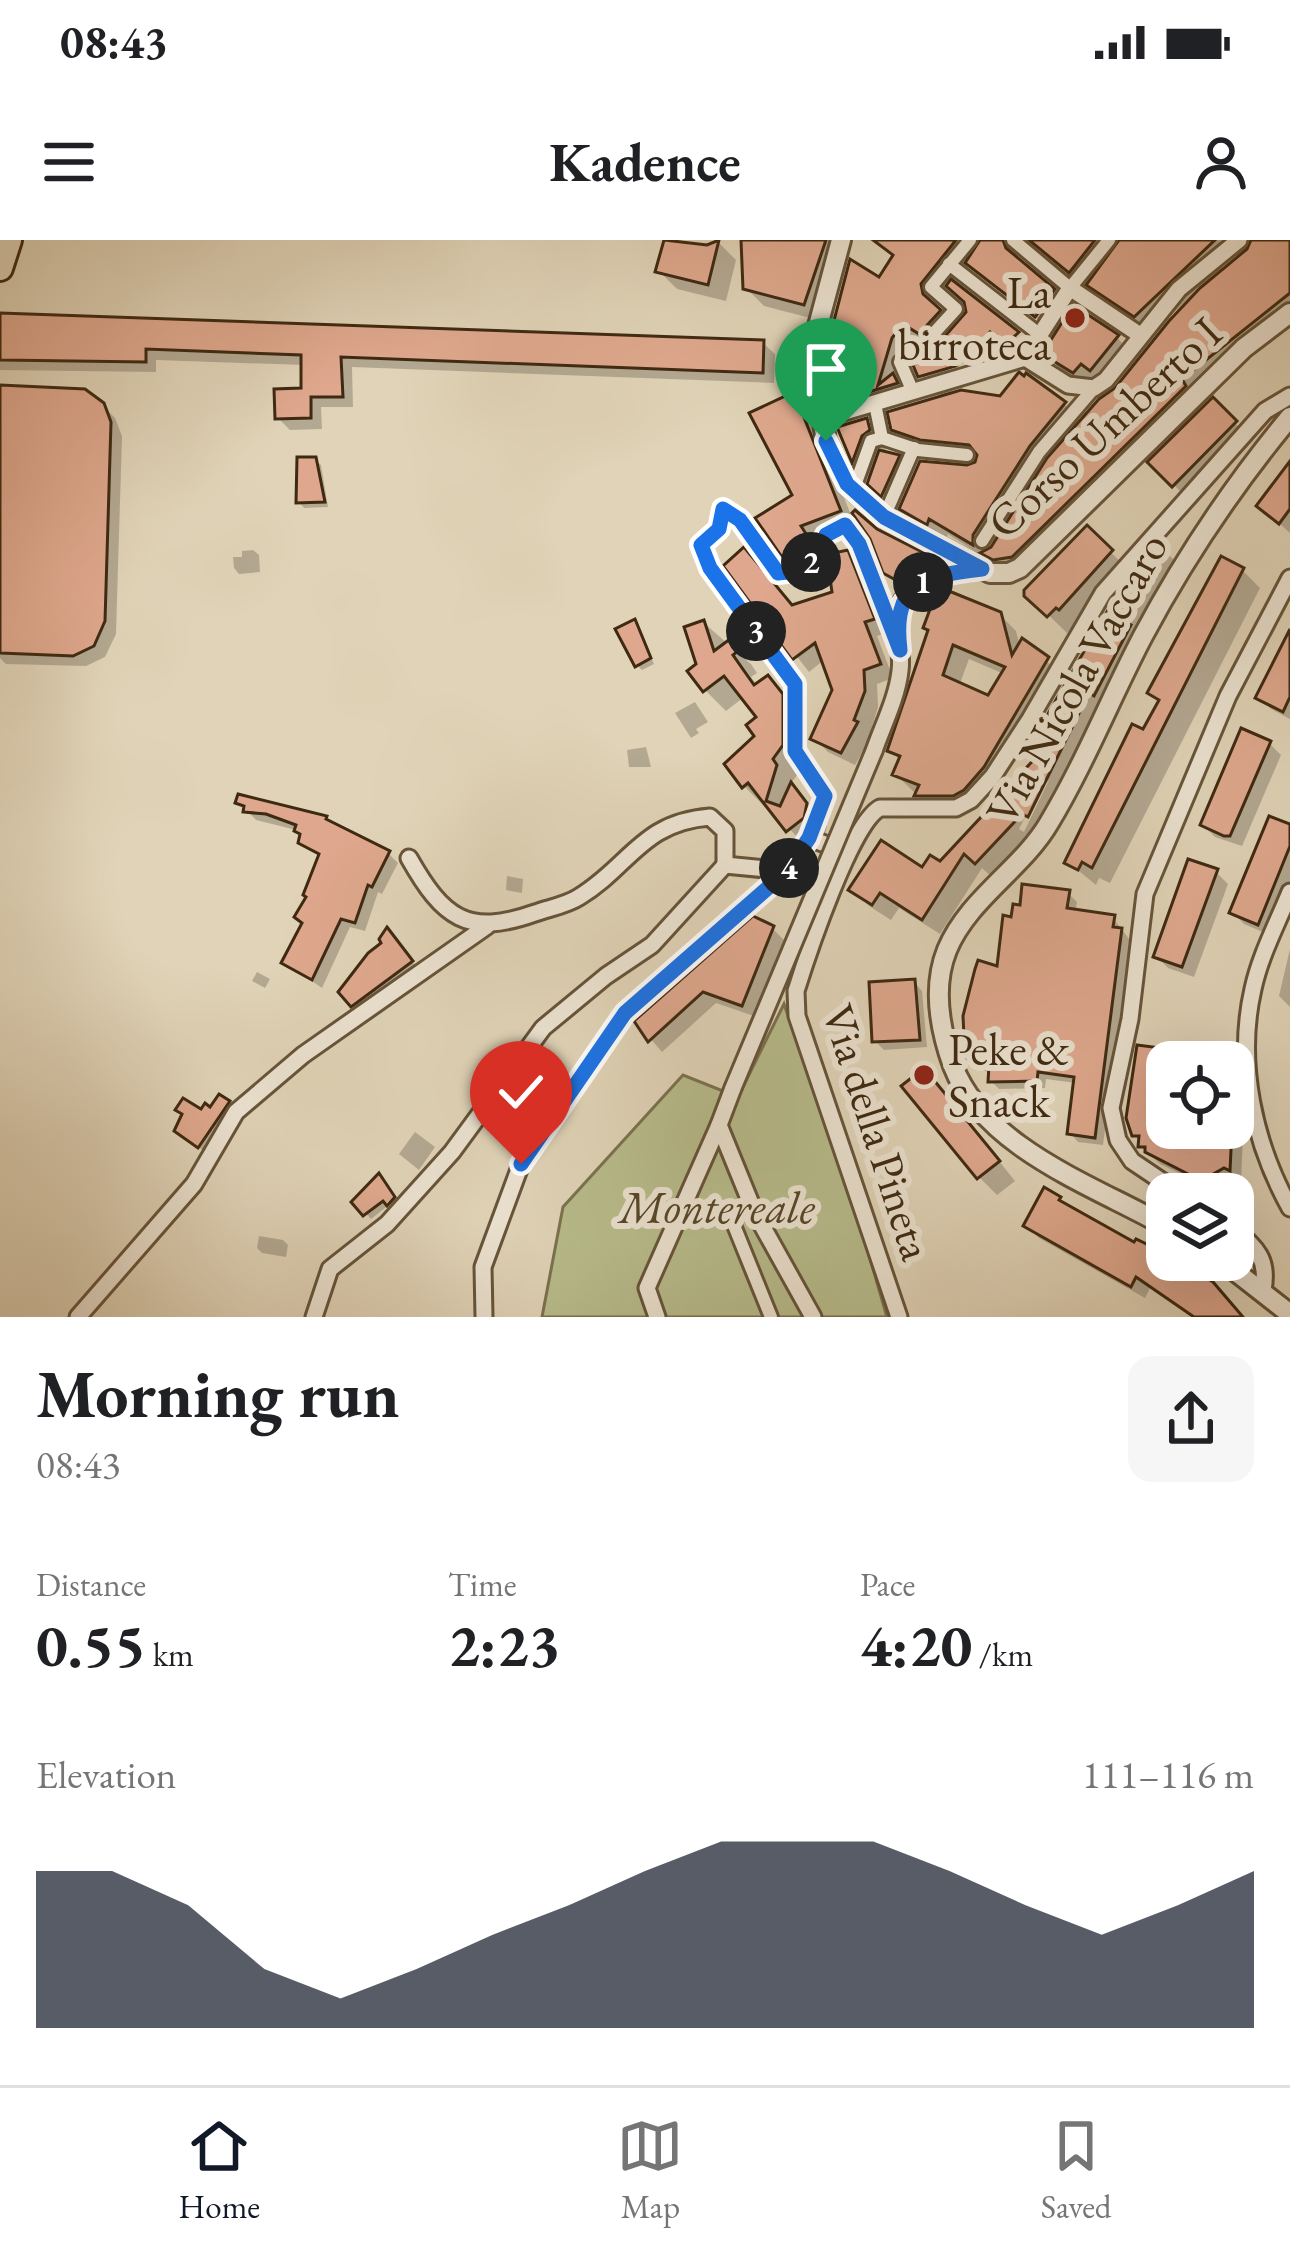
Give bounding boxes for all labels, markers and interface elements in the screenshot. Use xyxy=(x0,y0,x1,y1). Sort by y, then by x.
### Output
text: 08:43 xyxy=(60,13,168,71)
text: Kadence xyxy=(549,127,741,197)
icon: menu xyxy=(36,129,102,195)
icon: person xyxy=(1188,129,1254,195)
place label: La birroteca xyxy=(898,263,1051,373)
street label: Corso Umberto I xyxy=(975,304,1233,550)
marker: La birroteca xyxy=(1062,305,1088,331)
pin xyxy=(775,318,877,441)
icon: arrive xyxy=(793,336,859,402)
street label: Via Nicola Vaccaro xyxy=(972,522,1180,834)
pin: 2 xyxy=(781,532,841,592)
text: 2 xyxy=(802,540,820,583)
pin: 1 xyxy=(893,552,953,612)
text: 1 xyxy=(914,560,932,603)
pin: 3 xyxy=(726,601,786,661)
text: 3 xyxy=(747,609,765,652)
pin: 4 xyxy=(759,838,819,898)
text: 4 xyxy=(780,846,798,889)
street label: Via della Pineta xyxy=(809,997,947,1267)
place label: Peke & Snack xyxy=(948,1020,1070,1130)
pin xyxy=(470,1041,572,1164)
map controls xyxy=(1146,1041,1254,1281)
button: locate xyxy=(1146,1041,1254,1149)
icon: check xyxy=(488,1059,554,1125)
marker: Peke & Snack xyxy=(911,1062,937,1088)
button: layers xyxy=(1146,1173,1254,1281)
park label: Montereale xyxy=(616,1178,816,1236)
text: Morning run xyxy=(36,1351,400,1437)
button: share xyxy=(1128,1356,1254,1482)
text: 08:43 xyxy=(36,1439,121,1490)
text: Distance xyxy=(36,1563,146,1606)
text: Time xyxy=(448,1563,517,1606)
text: Pace xyxy=(860,1563,915,1606)
text: 0.55 xyxy=(36,1606,146,1684)
text: 2:23 xyxy=(448,1606,560,1684)
text: 4:20 xyxy=(860,1606,972,1684)
text: km xyxy=(146,1633,194,1676)
text: /km xyxy=(972,1633,1033,1676)
text: Elevation xyxy=(36,1749,176,1800)
text: 111–116 m xyxy=(1082,1749,1254,1800)
tab: Home xyxy=(179,2113,260,2228)
tab: Map xyxy=(617,2113,683,2228)
tab: Saved xyxy=(1041,2113,1111,2228)

